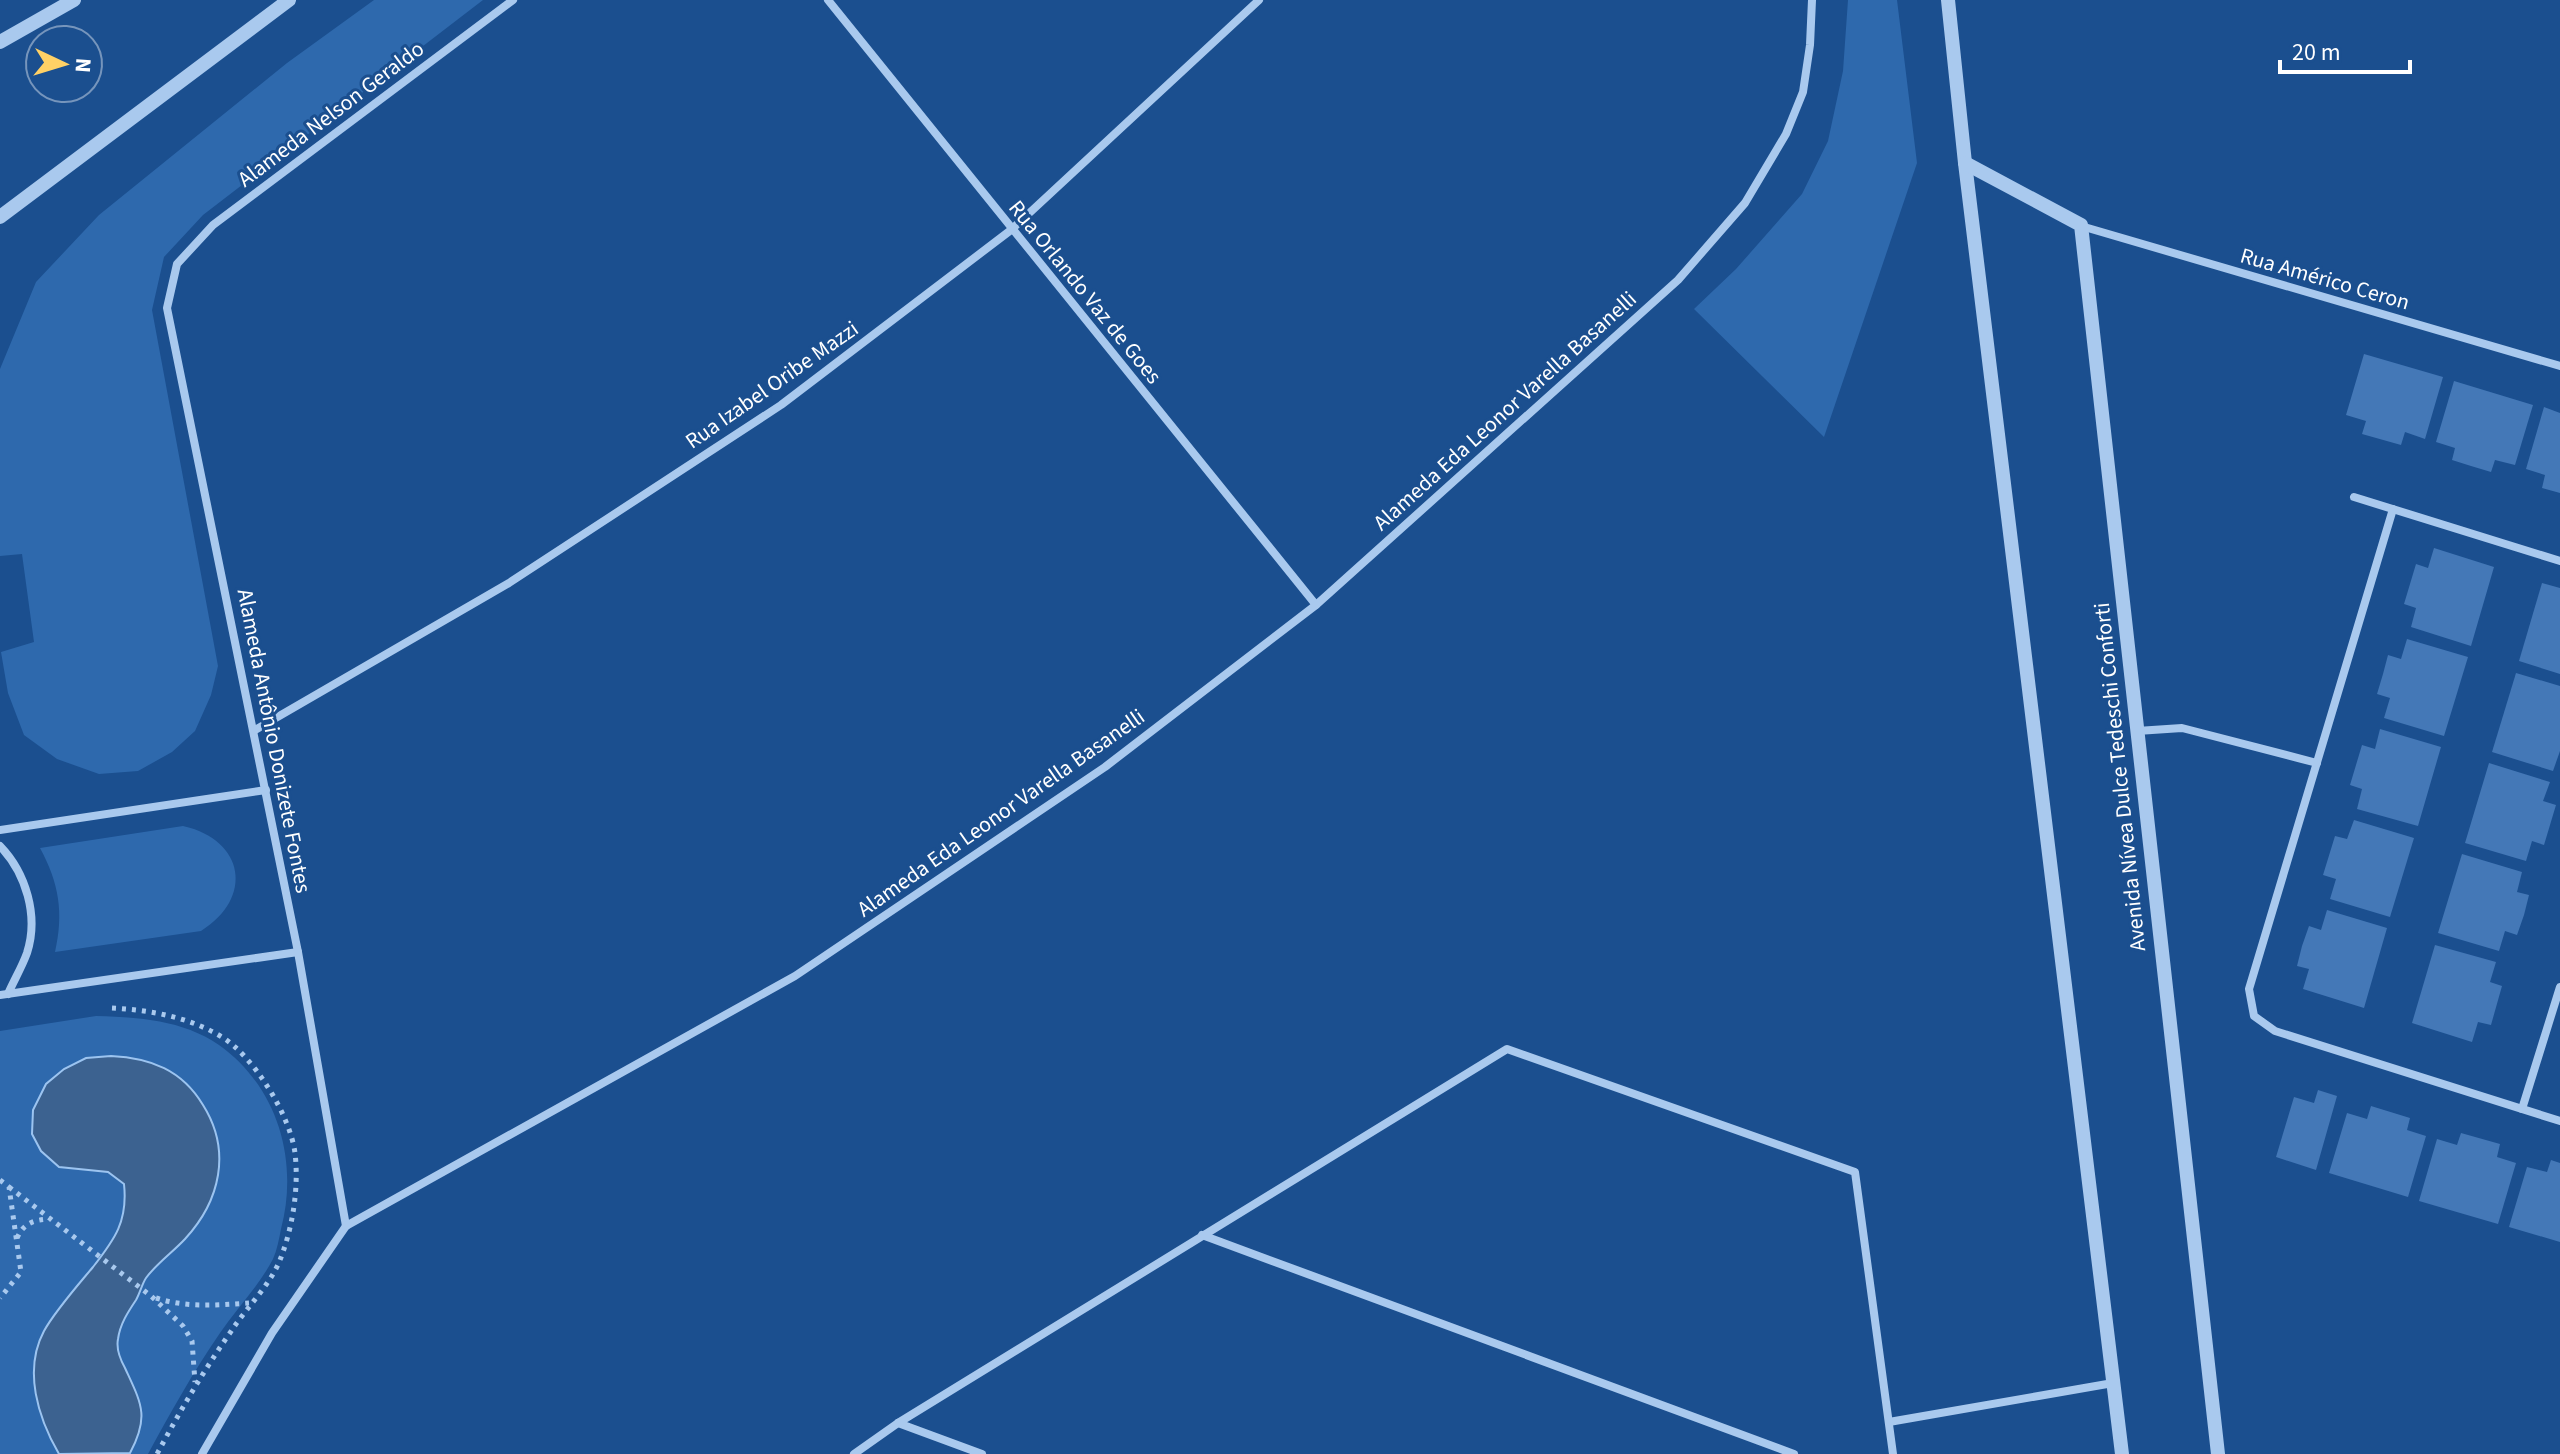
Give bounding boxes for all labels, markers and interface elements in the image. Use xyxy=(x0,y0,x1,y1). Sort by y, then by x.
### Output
north arrow xyxy=(24,24,104,104)
scale bar xyxy=(2280,24,2410,74)
street label: Alameda Nelson Geraldo xyxy=(231,33,431,195)
text: 20 m xyxy=(2292,35,2341,70)
text: N xyxy=(66,57,99,74)
street label: Rua Orlando Vaz de Goes xyxy=(1001,193,1169,391)
street label: Rua Américo Ceron xyxy=(2237,240,2413,318)
street label: Alameda Eda Leonor Varella Basanelli xyxy=(1366,284,1644,538)
street label: Rua Izabel Oribe Mazzi xyxy=(679,313,865,457)
street label: Alameda Antônio Donizete Fontes xyxy=(229,586,319,896)
street label: Avenida Nívea Dulce Tedeschi Conforti xyxy=(2086,601,2154,953)
street label: Alameda Eda Leonor Varella Basanelli xyxy=(851,701,1151,925)

